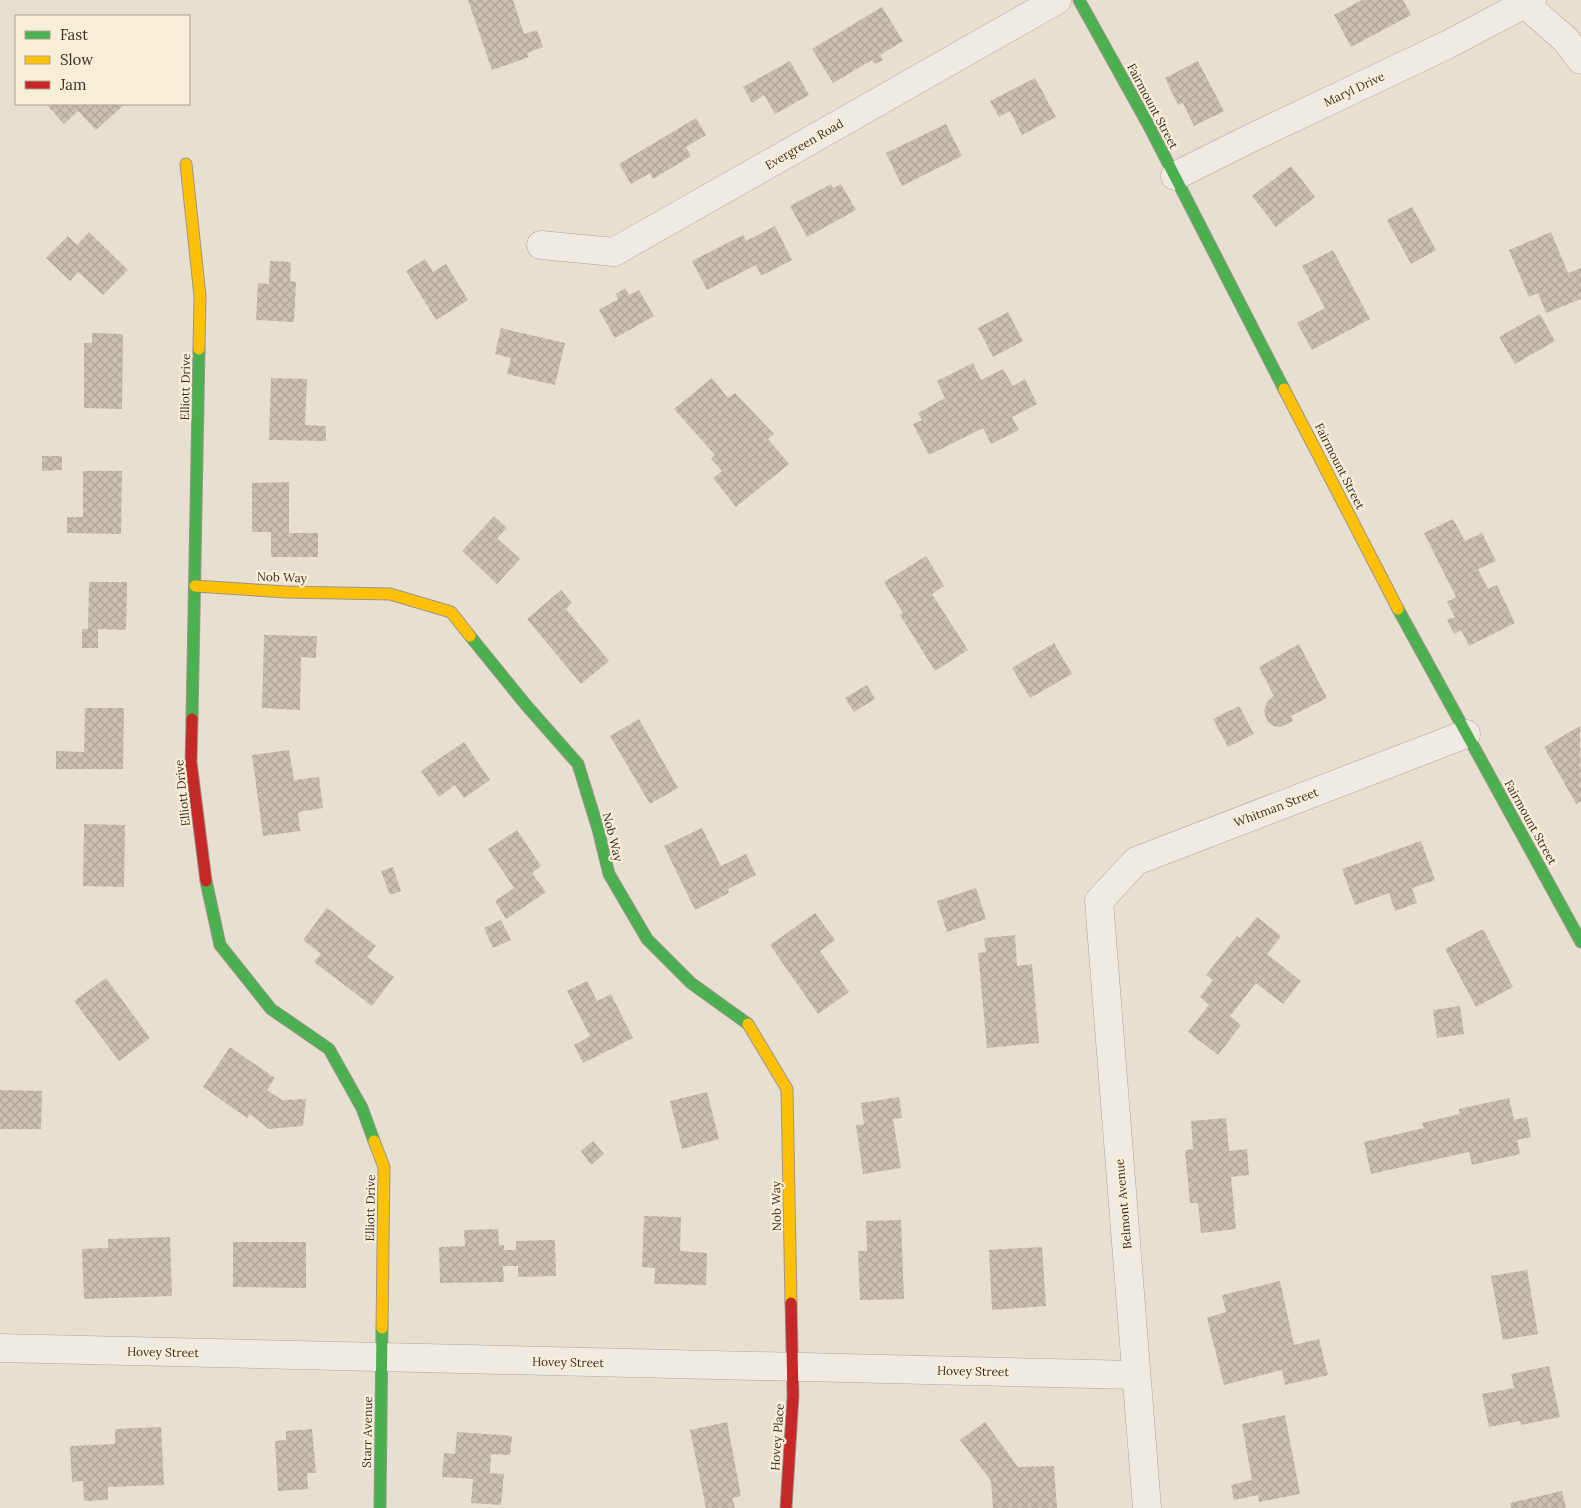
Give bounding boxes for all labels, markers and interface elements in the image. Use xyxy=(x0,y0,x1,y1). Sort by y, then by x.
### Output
legend xyxy=(15,15,190,105)
text: Fast xyxy=(60,25,88,44)
text: Slow xyxy=(60,50,93,69)
street label: Fairmount Street xyxy=(1124,61,1182,152)
street label: Maryl Drive xyxy=(1321,68,1387,110)
text: Jam xyxy=(59,75,87,94)
street label: Evergreen Road xyxy=(762,116,846,172)
street label: Elliott Drive xyxy=(177,353,193,421)
street label: Fairmount Street xyxy=(1312,420,1368,512)
street label: Nob Way xyxy=(257,569,308,585)
street label: Elliott Drive xyxy=(171,758,193,827)
street label: Fairmount Street xyxy=(1501,777,1561,867)
street label: Whitman Street xyxy=(1232,784,1321,830)
street label: Nob Way xyxy=(600,811,626,864)
street label: Belmont Avenue xyxy=(1112,1158,1134,1250)
street label: Elliott Drive xyxy=(362,1174,378,1242)
street label: Nob Way xyxy=(768,1180,784,1231)
street label: Hovey Street xyxy=(127,1344,199,1360)
street label: Hovey Street xyxy=(532,1354,604,1370)
street label: Hovey Street xyxy=(937,1363,1009,1379)
street label: Starr Avenue xyxy=(359,1395,375,1468)
street label: Hovey Place xyxy=(767,1402,787,1471)

